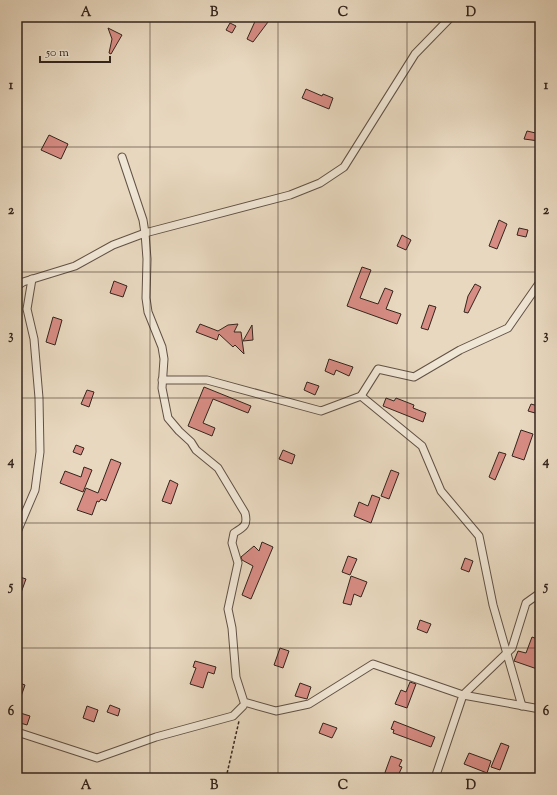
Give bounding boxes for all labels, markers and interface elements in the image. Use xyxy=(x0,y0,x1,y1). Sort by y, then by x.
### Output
text: A xyxy=(81,4,92,22)
text: B xyxy=(210,4,219,22)
text: C xyxy=(338,4,348,22)
text: D xyxy=(466,4,476,22)
scale bar xyxy=(40,38,110,64)
text: 50 m xyxy=(45,44,69,62)
text: 1 xyxy=(9,77,14,95)
text: 1 xyxy=(544,77,549,95)
text: 2 xyxy=(8,202,15,220)
text: 2 xyxy=(543,202,550,220)
text: 3 xyxy=(8,327,14,345)
text: 3 xyxy=(543,327,549,345)
text: 4 xyxy=(7,453,15,471)
text: 4 xyxy=(542,453,550,471)
text: 5 xyxy=(8,578,14,596)
text: 5 xyxy=(543,578,549,596)
text: 6 xyxy=(8,703,15,721)
text: 6 xyxy=(543,703,550,721)
text: A xyxy=(81,777,92,795)
text: B xyxy=(210,777,219,795)
text: C xyxy=(338,777,348,795)
text: D xyxy=(466,777,476,795)

